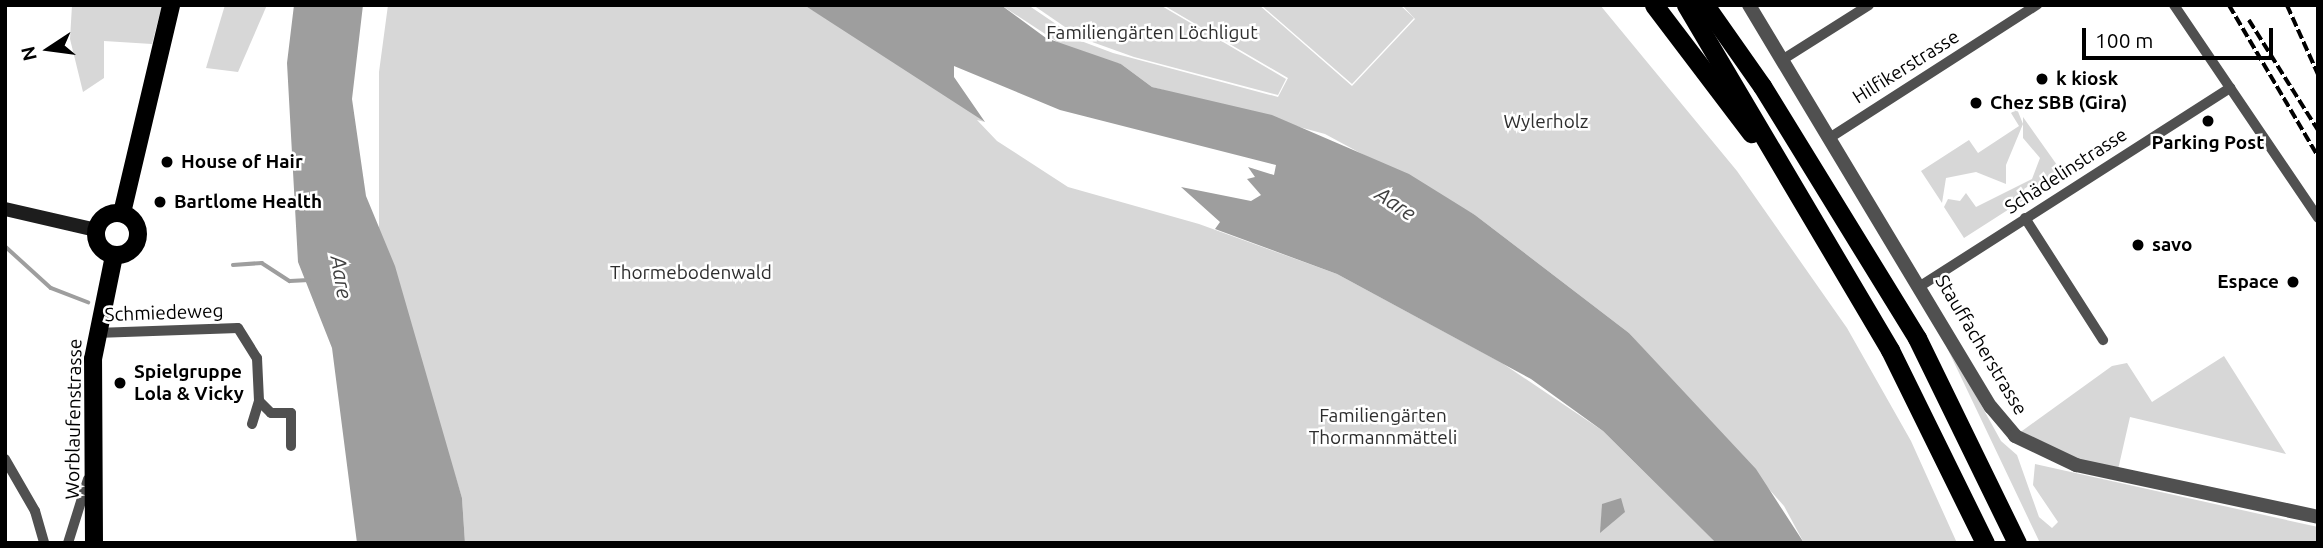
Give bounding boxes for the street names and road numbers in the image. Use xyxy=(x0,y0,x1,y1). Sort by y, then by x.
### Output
street label: Hilfikerstrasse xyxy=(1849,25,1963,109)
street label: Schädelinstrasse xyxy=(2001,123,2131,219)
street label: Stauffacherstrasse xyxy=(1930,271,2032,419)
street label: Schmiedeweg xyxy=(104,300,224,326)
street label: Worblaufenstrasse xyxy=(61,339,87,499)

